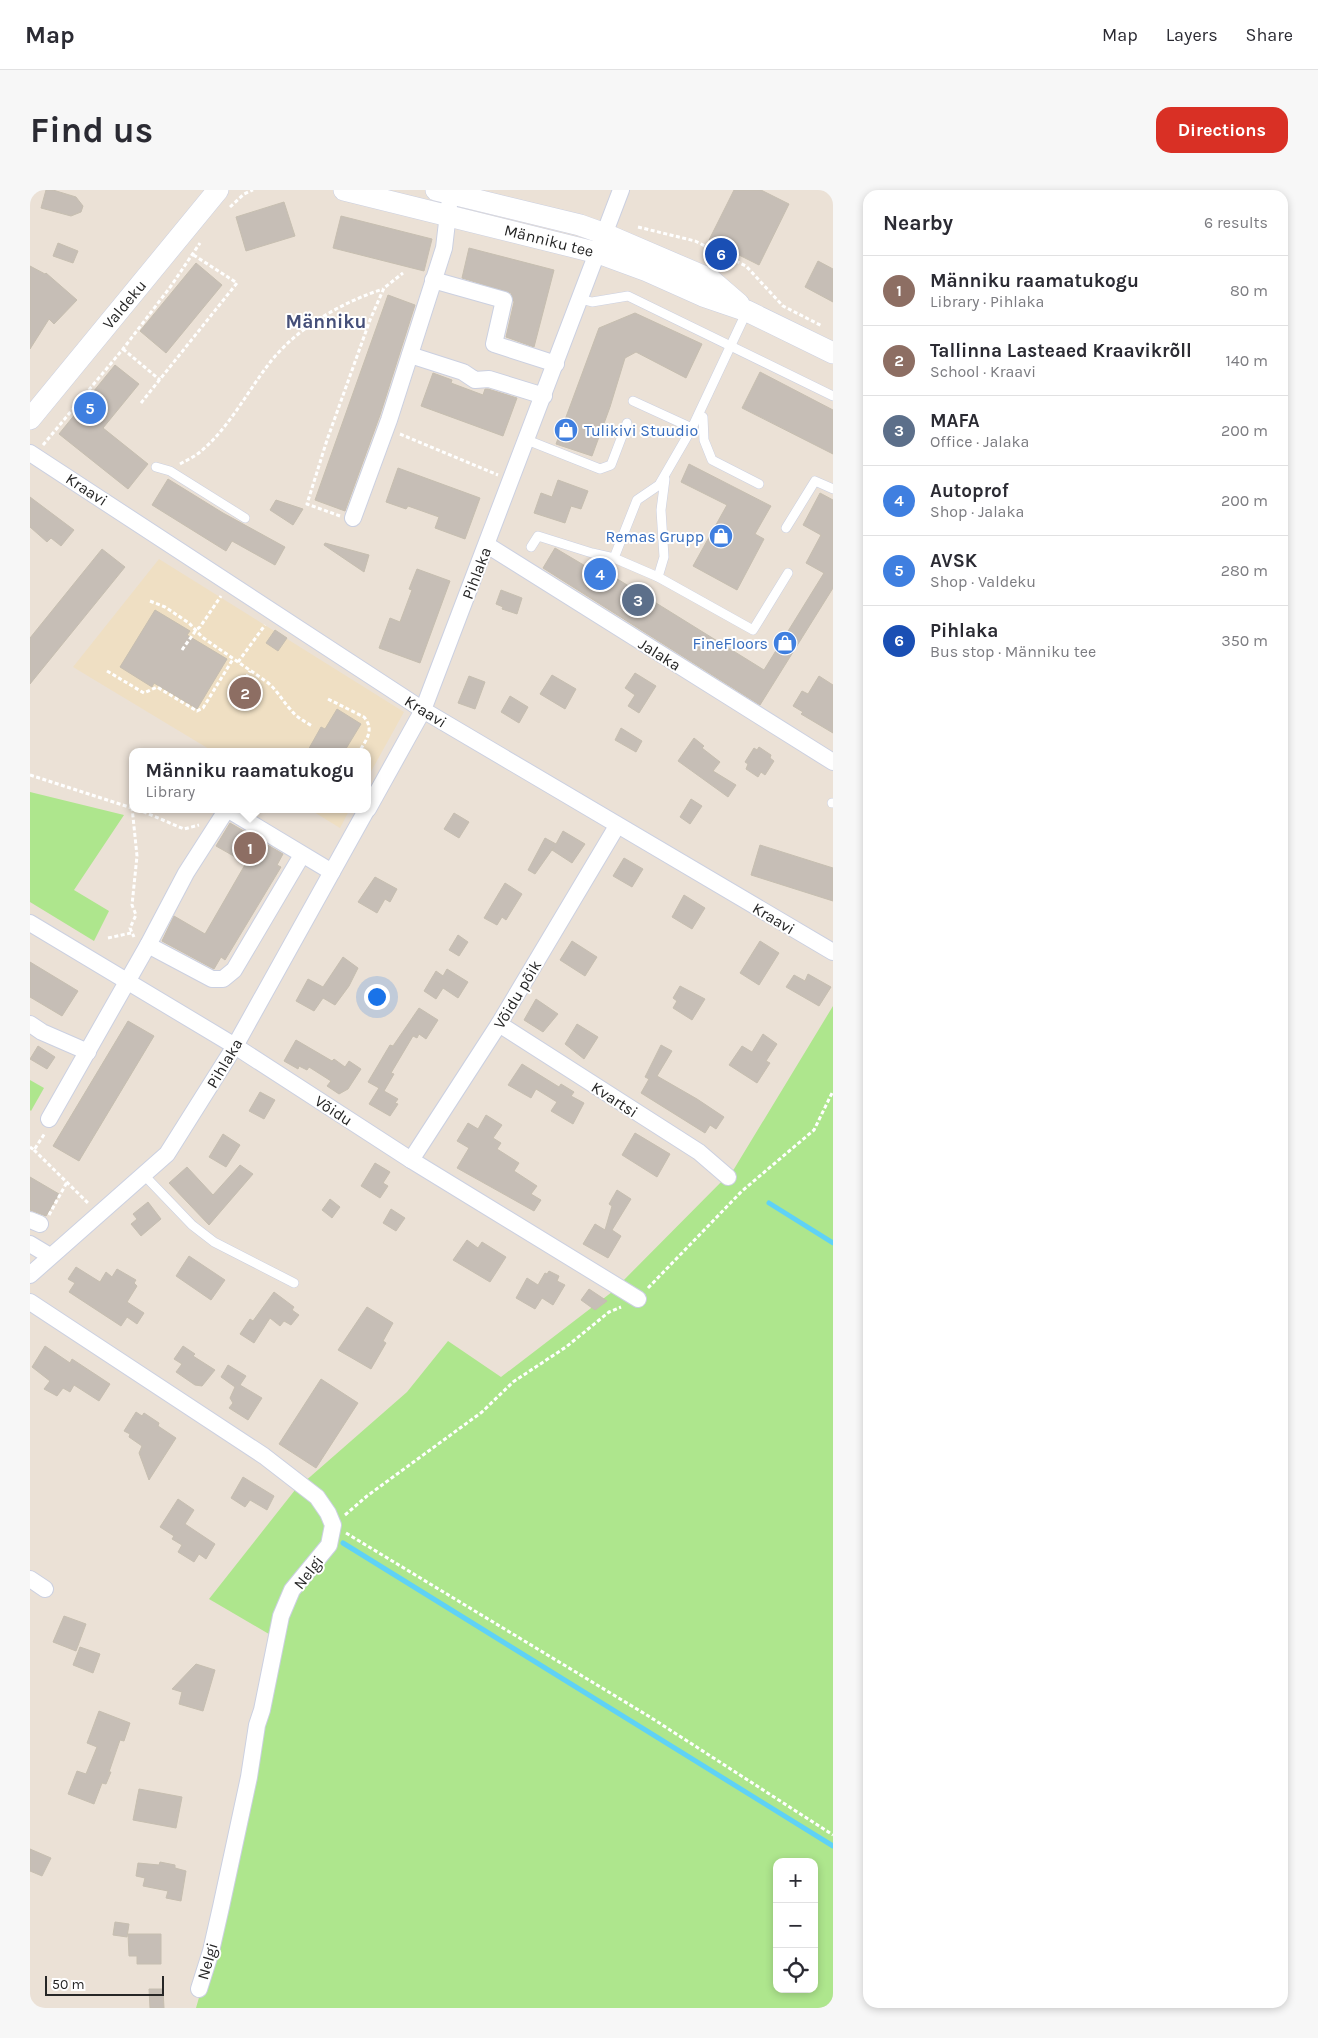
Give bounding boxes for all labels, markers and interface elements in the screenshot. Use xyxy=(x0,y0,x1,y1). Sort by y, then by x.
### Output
text: Map xyxy=(25,21,75,49)
text: Map xyxy=(1102,24,1138,46)
text: Layers xyxy=(1166,24,1218,46)
text: Share xyxy=(1246,24,1293,46)
button: Directions xyxy=(1156,107,1288,153)
text: Find us xyxy=(30,110,153,151)
text: Nearby xyxy=(883,211,953,235)
text: 6 results xyxy=(1204,213,1268,232)
street label: Männiku tee xyxy=(502,220,596,261)
pin: 6 xyxy=(705,235,737,273)
text: Männiku raamatukogu xyxy=(930,270,1139,292)
street label: Valdeku xyxy=(98,276,150,333)
text: 1 xyxy=(896,281,902,300)
text: 80 m xyxy=(1230,281,1268,300)
text: Library · Pihlaka xyxy=(930,292,1044,311)
district label: Männiku xyxy=(286,311,366,333)
text: Tallinna Lasteaed Kraavikrõll xyxy=(930,340,1192,362)
text: 2 xyxy=(894,351,904,370)
text: 140 m xyxy=(1226,351,1268,370)
text: School · Kraavi xyxy=(930,362,1036,381)
pin: 5 xyxy=(74,389,106,427)
text: MAFA xyxy=(930,410,980,432)
shop icon: Tulikivi Stuudio xyxy=(553,417,579,443)
place label: Tulikivi Stuudio xyxy=(584,421,698,440)
text: 3 xyxy=(894,421,904,440)
text: 200 m xyxy=(1221,421,1268,440)
text: Office · Jalaka xyxy=(930,432,1029,451)
street label: Kraavi xyxy=(62,469,111,510)
text: Autoprof xyxy=(930,480,1009,502)
text: 4 xyxy=(894,491,904,510)
text: 200 m xyxy=(1221,491,1268,510)
text: Shop · Jalaka xyxy=(930,502,1024,521)
shop icon: Remas Grupp xyxy=(708,523,734,549)
place label: Remas Grupp xyxy=(606,527,704,546)
street label: Pihlaka xyxy=(458,544,495,602)
text: AVSK xyxy=(930,550,977,572)
pin: 4 xyxy=(584,555,616,593)
text: 5 xyxy=(894,561,904,580)
text: 280 m xyxy=(1221,561,1268,580)
text: Shop · Valdeku xyxy=(930,572,1036,591)
pin: 3 xyxy=(622,581,654,619)
text: Pihlaka xyxy=(930,620,998,642)
shop icon: FineFloors xyxy=(772,630,798,656)
text: 6 xyxy=(894,631,904,650)
text: 350 m xyxy=(1221,631,1268,650)
street label: Jalaka xyxy=(635,634,684,675)
place label: FineFloors xyxy=(692,634,768,653)
text: Bus stop · Männiku tee xyxy=(930,642,1096,661)
pin: 2 xyxy=(229,674,261,712)
street label: Kraavi xyxy=(401,691,450,732)
popup xyxy=(129,748,371,813)
text: Männiku raamatukogu xyxy=(146,760,354,782)
text: Library xyxy=(146,782,195,801)
pin: 1 xyxy=(234,829,266,867)
street label: Kraavi xyxy=(749,898,798,938)
street label: Võidu põik xyxy=(489,956,545,1032)
your location xyxy=(364,984,390,1010)
street label: Pihlaka xyxy=(202,1035,247,1091)
street label: Kvartsi xyxy=(588,1077,642,1121)
street label: Võidu xyxy=(311,1091,356,1130)
street label: Nelgi xyxy=(289,1552,327,1593)
map controls xyxy=(773,1858,818,1993)
button: + xyxy=(773,1858,818,1903)
button: − xyxy=(773,1903,818,1948)
street label: Nelgi xyxy=(193,1941,222,1982)
button: locate xyxy=(773,1948,818,1993)
scale bar xyxy=(45,1973,164,1996)
text: 50 m xyxy=(52,1976,85,1993)

